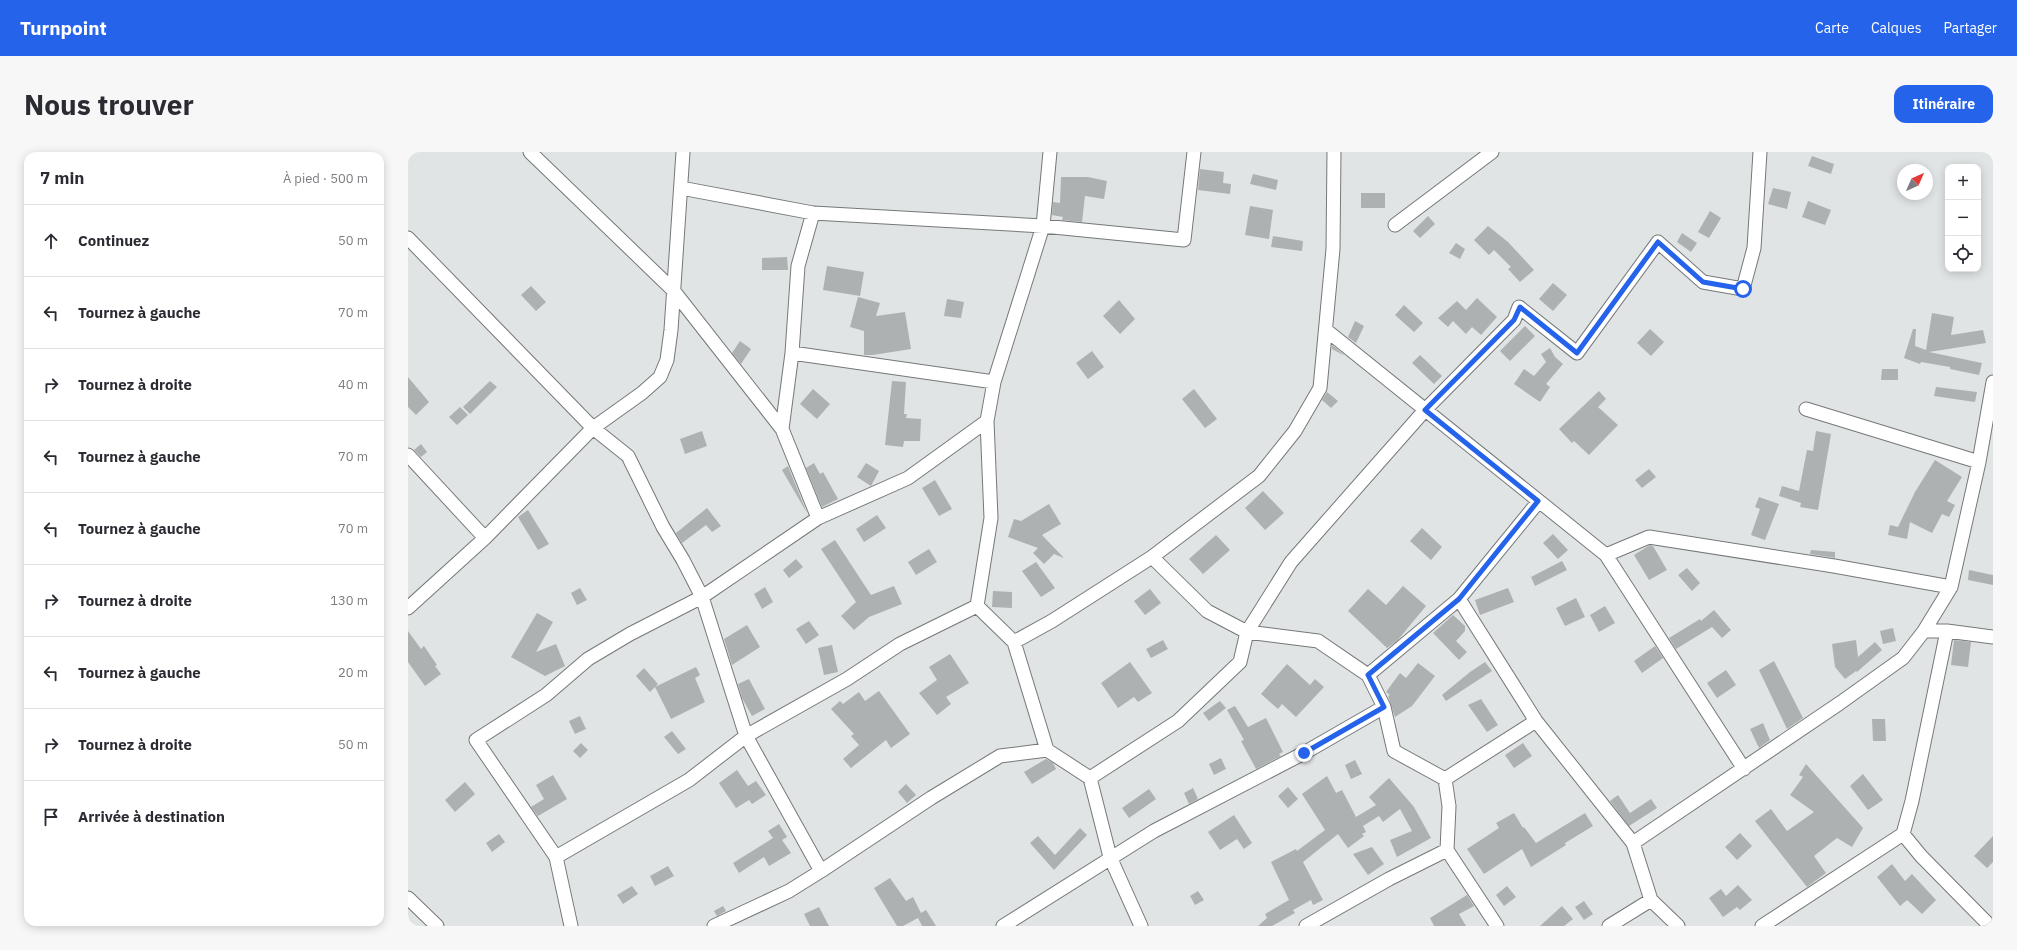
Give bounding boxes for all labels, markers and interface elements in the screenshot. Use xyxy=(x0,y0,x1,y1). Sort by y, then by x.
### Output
text: Turnpoint xyxy=(20,16,107,40)
text: Carte xyxy=(1815,19,1849,37)
text: Calques xyxy=(1871,19,1921,37)
text: Partager xyxy=(1943,19,1997,37)
button: Itinéraire xyxy=(1894,85,1993,123)
text: Nous trouver xyxy=(24,86,194,123)
north arrow xyxy=(1897,164,1933,200)
map controls xyxy=(1945,164,1981,272)
button: + xyxy=(1945,164,1981,200)
text: 7 min xyxy=(40,167,84,189)
text: À pied · 500 m xyxy=(283,170,368,187)
button: − xyxy=(1945,200,1981,236)
icon: ahead xyxy=(40,230,62,252)
text: Continuez xyxy=(78,231,149,250)
text: 50 m xyxy=(338,232,368,249)
button: locate xyxy=(1945,236,1981,272)
route start xyxy=(1734,280,1752,298)
icon: left xyxy=(40,302,62,324)
text: Tournez à gauche xyxy=(78,303,201,322)
text: 70 m xyxy=(338,304,368,321)
icon: right xyxy=(40,374,62,396)
text: Tournez à droite xyxy=(78,375,192,394)
text: 40 m xyxy=(338,376,368,393)
icon: left xyxy=(40,446,62,468)
text: Tournez à gauche xyxy=(78,447,201,466)
text: 70 m xyxy=(338,448,368,465)
icon: left xyxy=(40,518,62,540)
text: Tournez à gauche xyxy=(78,519,201,538)
text: 70 m xyxy=(338,520,368,537)
icon: right xyxy=(40,590,62,612)
text: Tournez à droite xyxy=(78,591,192,610)
text: 130 m xyxy=(330,592,368,609)
icon: left xyxy=(40,662,62,684)
text: Tournez à gauche xyxy=(78,663,201,682)
text: 20 m xyxy=(338,664,368,681)
icon: right xyxy=(40,734,62,756)
text: Tournez à droite xyxy=(78,735,192,754)
text: 50 m xyxy=(338,736,368,753)
route end xyxy=(1295,744,1313,762)
icon: arrive xyxy=(40,806,62,828)
text: Arrivée à destination xyxy=(78,807,225,826)

